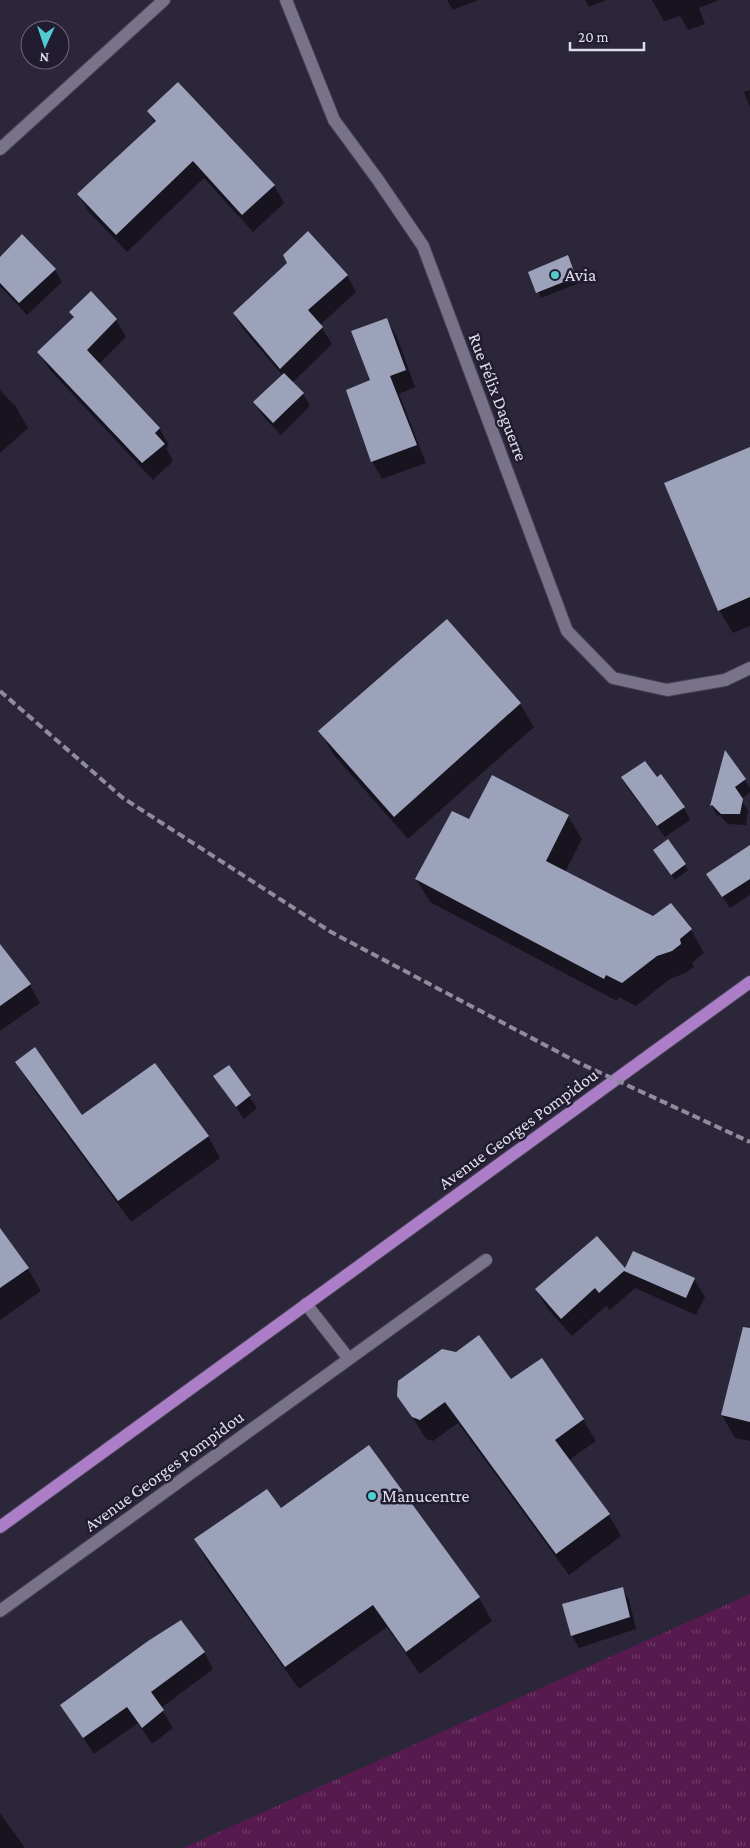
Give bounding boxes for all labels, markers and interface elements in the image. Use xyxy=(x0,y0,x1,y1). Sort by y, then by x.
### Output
north arrow xyxy=(20,20,70,70)
scale bar xyxy=(570,20,644,52)
text: 20 m xyxy=(578,29,609,45)
text: N xyxy=(39,50,50,66)
place label: Avia xyxy=(565,265,596,285)
marker: Avia xyxy=(549,269,561,281)
street label: Rue Félix Daguerre xyxy=(464,330,532,464)
street label: Avenue Georges Pompidou xyxy=(435,1064,602,1193)
street label: Avenue Georges Pompidou xyxy=(81,1406,248,1535)
place label: Manucentre xyxy=(382,1486,469,1506)
marker: Manucentre xyxy=(366,1490,378,1502)

